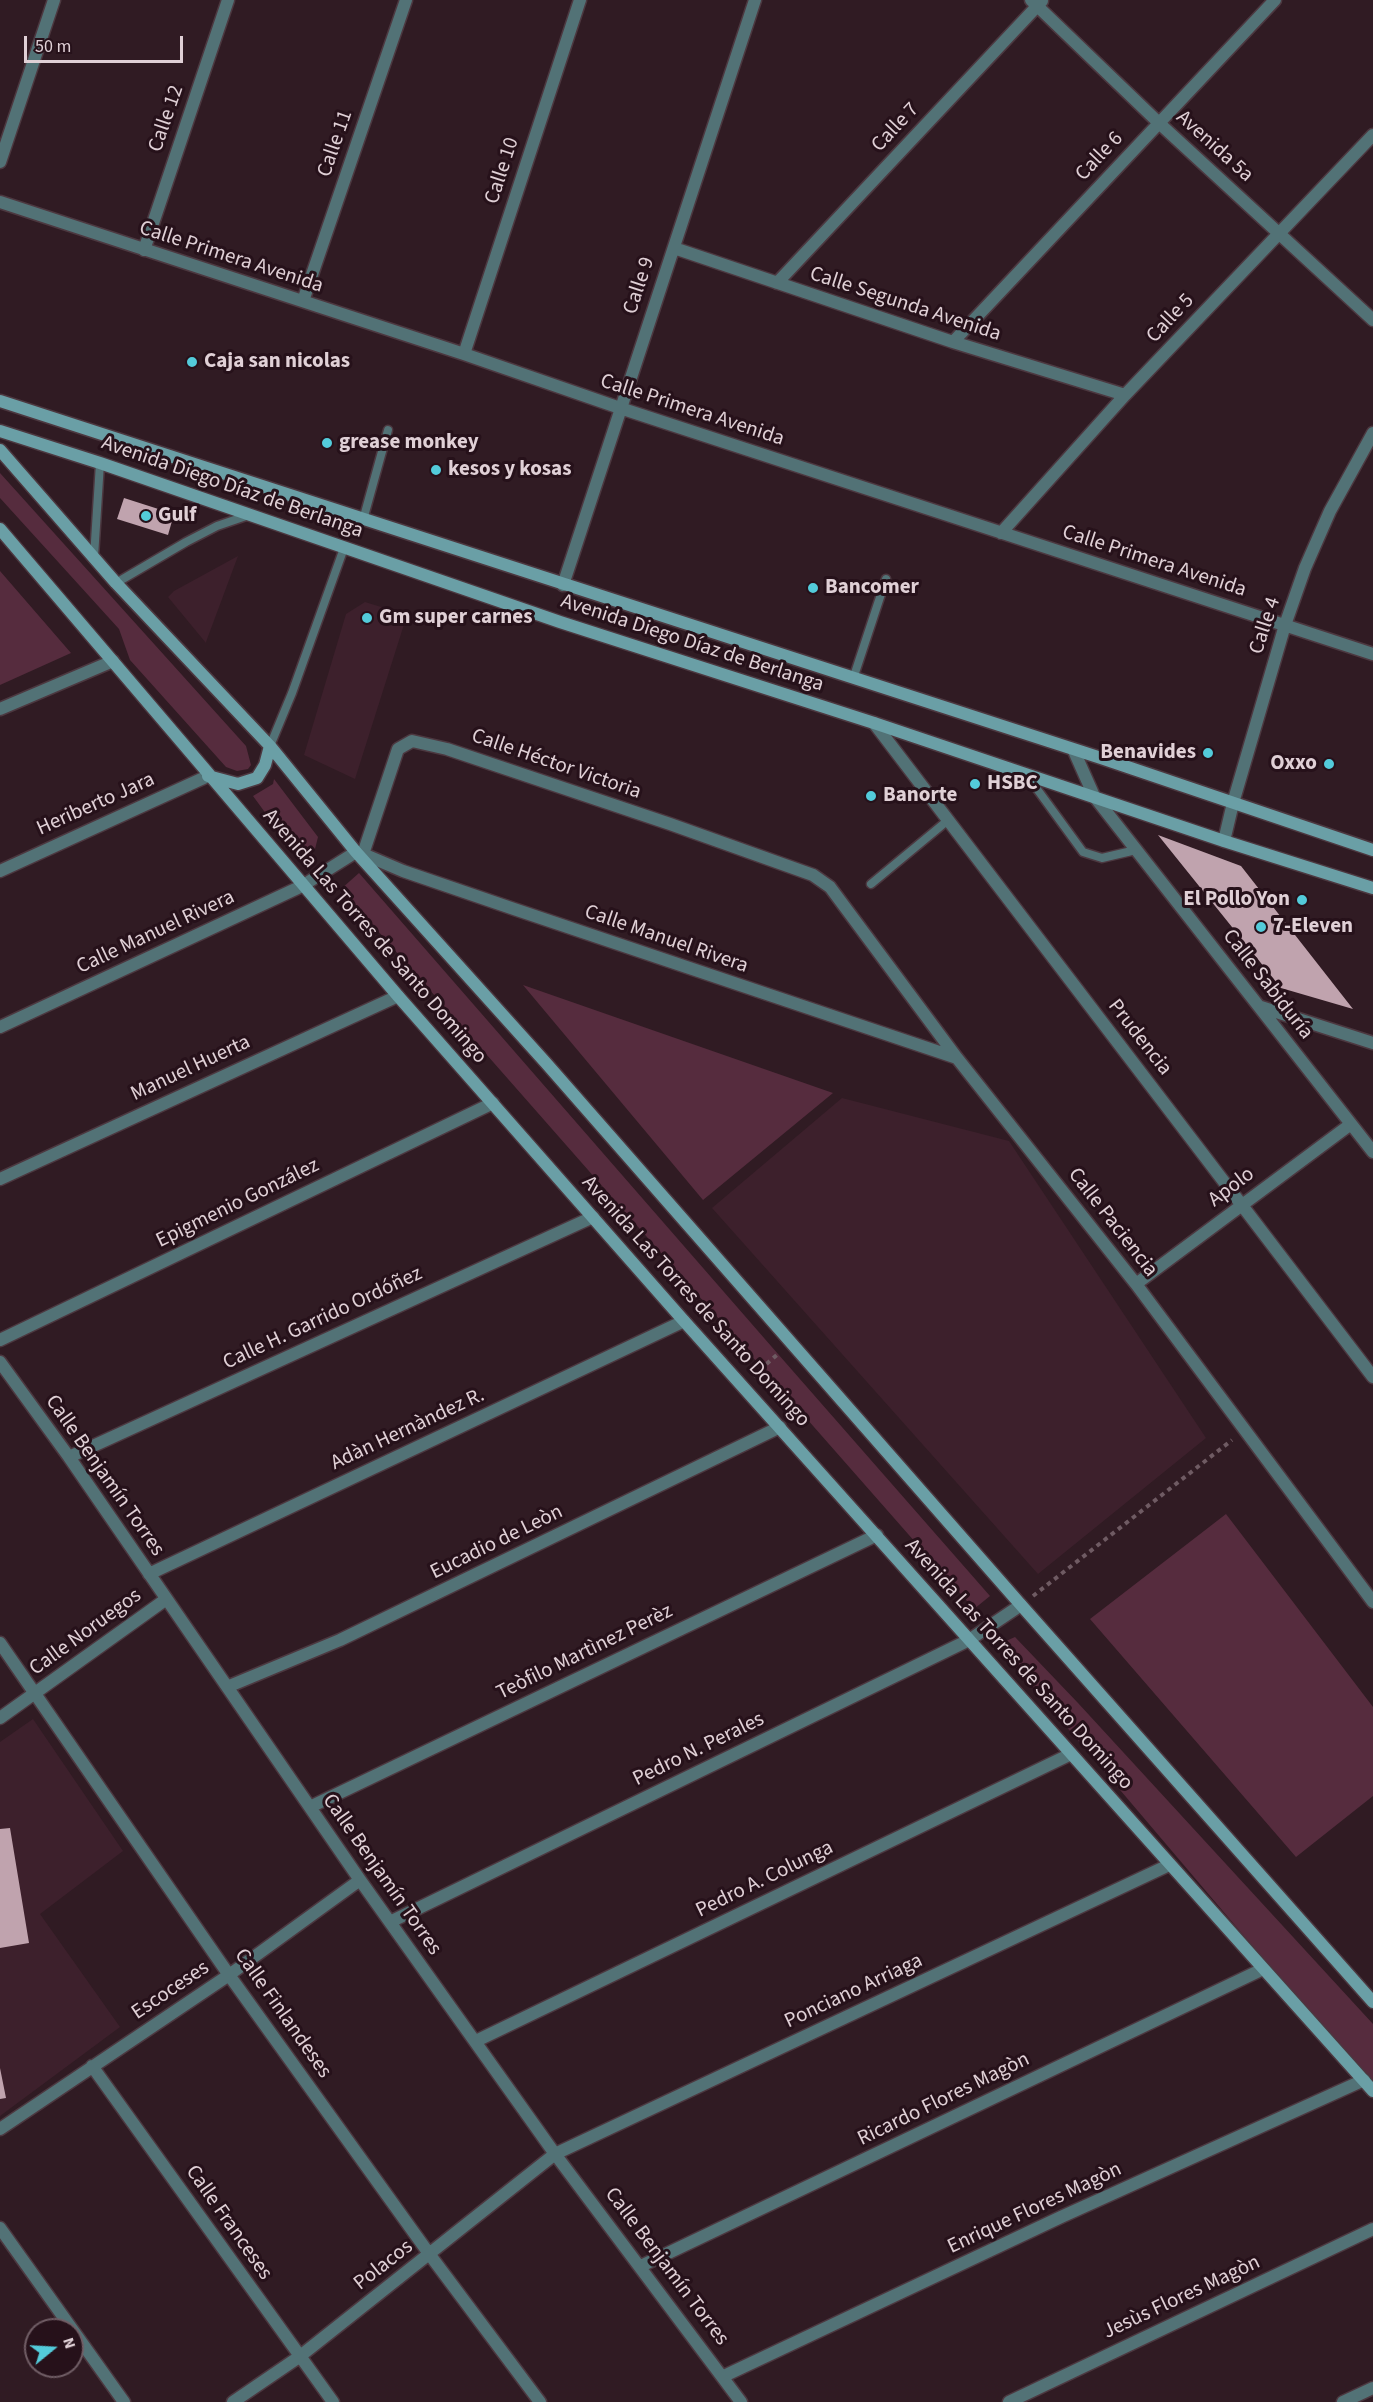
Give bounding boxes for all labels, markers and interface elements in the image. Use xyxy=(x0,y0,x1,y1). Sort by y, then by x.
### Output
scale bar xyxy=(27,24,186,62)
text: 50 m xyxy=(35,34,71,59)
street label: Calle 12 xyxy=(144,82,190,156)
street label: Calle 7 xyxy=(867,98,925,158)
street label: Avenida 5a xyxy=(1170,106,1258,188)
street label: Calle 11 xyxy=(313,107,359,181)
street label: Calle 6 xyxy=(1071,127,1129,187)
street label: Calle 10 xyxy=(480,134,526,208)
street label: Calle Primera Avenida xyxy=(136,216,326,300)
street label: Calle 9 xyxy=(619,254,661,318)
street label: Calle Segunda Avenida xyxy=(806,262,1004,348)
street label: Calle 5 xyxy=(1142,289,1200,349)
place label: Caja san nicolas xyxy=(204,349,350,375)
marker: Caja san nicolas xyxy=(185,355,199,369)
street label: Calle Primera Avenida xyxy=(597,369,787,453)
place label: grease monkey xyxy=(339,430,479,456)
street label: Avenida Diego Díaz de Berlanga xyxy=(98,431,366,545)
marker: grease monkey xyxy=(320,436,334,450)
place label: kesos y kosas xyxy=(448,457,571,483)
marker: kesos y kosas xyxy=(429,463,443,477)
place label: Gulf xyxy=(158,503,196,529)
marker: Gulf xyxy=(139,509,153,523)
street label: Calle Primera Avenida xyxy=(1059,520,1249,604)
place label: Bancomer xyxy=(825,575,919,601)
marker: Bancomer xyxy=(806,581,820,595)
street label: Avenida Diego Díaz de Berlanga xyxy=(557,590,827,698)
street label: Calle 4 xyxy=(1245,594,1287,658)
place label: Gm super carnes xyxy=(379,605,533,631)
marker: Gm super carnes xyxy=(360,611,374,625)
street label: Calle Héctor Victoria xyxy=(468,724,644,806)
place label: Benavides xyxy=(1100,740,1196,766)
marker: Benavides xyxy=(1201,746,1215,760)
place label: Oxxo xyxy=(1270,751,1317,777)
marker: Oxxo xyxy=(1322,757,1336,771)
street label: Heriberto Jara xyxy=(33,768,159,842)
place label: HSBC xyxy=(987,771,1038,797)
marker: HSBC xyxy=(968,777,982,791)
place label: Banorte xyxy=(883,783,957,809)
marker: Banorte xyxy=(864,789,878,803)
street label: Avenida Las Torres de Santo Domingo xyxy=(256,804,492,1070)
street label: Calle Manuel Rivera xyxy=(73,885,239,981)
place label: El Pollo Yon xyxy=(1183,887,1290,913)
marker: El Pollo Yon xyxy=(1295,893,1309,907)
street label: Calle Manuel Rivera xyxy=(581,900,751,980)
place label: 7-Eleven xyxy=(1273,914,1353,940)
marker: 7-Eleven xyxy=(1254,920,1268,934)
street label: Calle Sabiduría xyxy=(1216,925,1318,1045)
street label: Prudencia xyxy=(1102,995,1176,1081)
street label: Manuel Huerta xyxy=(127,1030,255,1108)
street label: Epigmenio González xyxy=(152,1154,324,1254)
street label: Calle Paciencia xyxy=(1062,1163,1162,1283)
street label: Apolo xyxy=(1204,1163,1260,1213)
street label: Avenida Las Torres de Santo Domingo xyxy=(575,1171,815,1433)
street label: Calle H. Garrido Ordóñez xyxy=(220,1262,426,1376)
street label: Adàn Hernàndez R. xyxy=(327,1383,489,1477)
street label: Calle Benjamín Torres xyxy=(39,1391,169,1561)
street label: Eucadio de Leòn xyxy=(427,1500,567,1586)
street label: Avenida Las Torres de Santo Domingo xyxy=(898,1534,1138,1796)
street label: Calle Noruegos xyxy=(25,1584,147,1682)
street label: Teòfilo Martìnez Perèz xyxy=(493,1599,677,1707)
street label: Pedro N. Perales xyxy=(629,1707,769,1793)
street label: Calle Benjamín Torres xyxy=(316,1790,446,1960)
street label: Pedro A. Colunga xyxy=(692,1836,838,1924)
street label: Calle Finlandeses xyxy=(228,1944,336,2084)
street label: Ponciano Arriaga xyxy=(781,1949,927,2035)
street label: Escoceses xyxy=(128,1956,214,2026)
street label: Ricardo Flores Magòn xyxy=(854,2047,1034,2153)
street label: Enrique Flores Magòn xyxy=(944,2158,1126,2260)
street label: Calle Franceses xyxy=(179,2161,277,2285)
street label: Calle Benjamín Torres xyxy=(598,2183,734,2351)
street label: Polacos xyxy=(349,2235,419,2297)
street label: Jesùs Flores Magòn xyxy=(1099,2251,1265,2345)
north arrow xyxy=(24,2318,84,2378)
text: N xyxy=(57,2335,81,2352)

